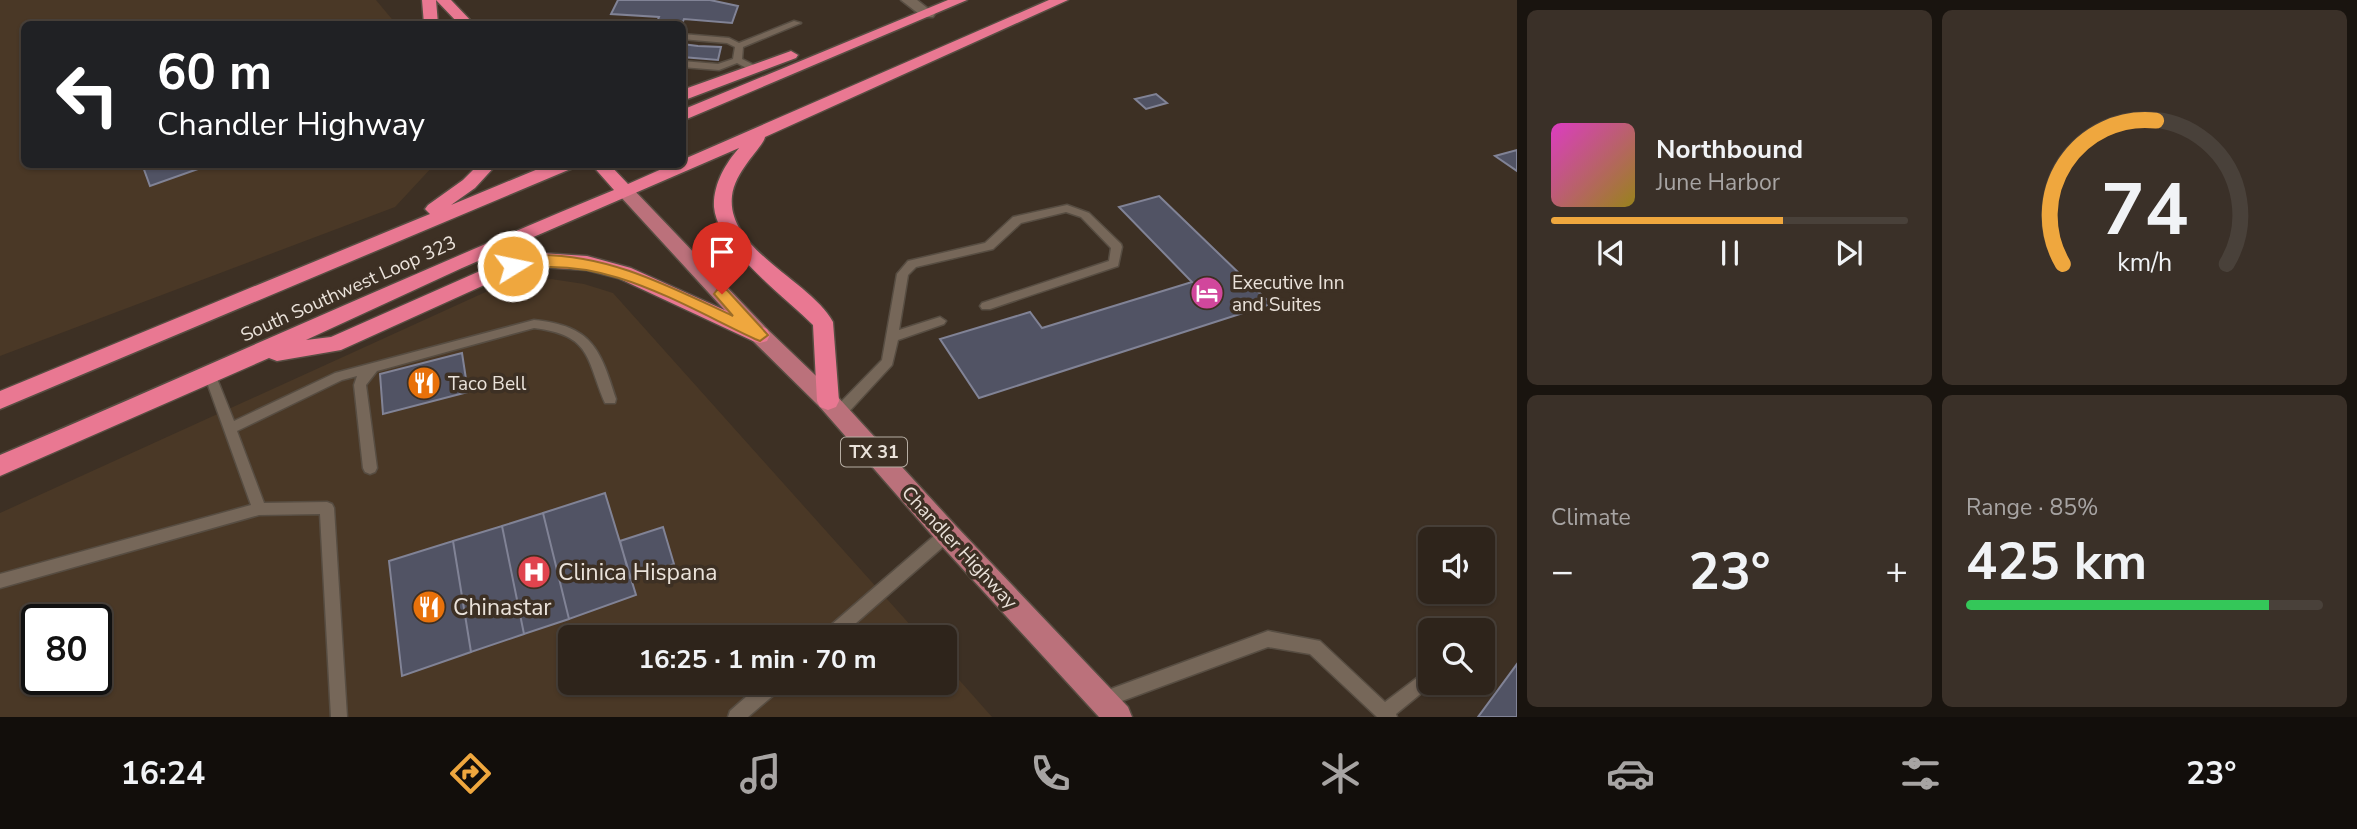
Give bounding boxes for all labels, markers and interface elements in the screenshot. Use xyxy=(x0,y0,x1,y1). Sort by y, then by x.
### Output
text: 60 m xyxy=(157,39,272,106)
icon: left xyxy=(42,49,133,140)
text: Chandler Highway xyxy=(157,103,425,146)
text: Northbound xyxy=(1656,132,1803,167)
text: 74 xyxy=(2101,160,2188,260)
text: June Harbor xyxy=(1656,167,1780,198)
pin xyxy=(692,222,752,294)
position arrow xyxy=(476,229,550,303)
street label: South Southwest Loop 323 xyxy=(236,230,460,348)
icon: arrive xyxy=(703,233,741,271)
icon: previous xyxy=(1592,234,1630,272)
icon: pause xyxy=(1711,234,1749,272)
icon: next xyxy=(1830,234,1868,272)
text: km/h xyxy=(2117,246,2172,280)
place label: Executive Inn and Suites xyxy=(1232,270,1345,318)
hotel icon: Executive Inn and Suites xyxy=(1188,274,1226,312)
restaurant icon: Taco Bell xyxy=(405,364,443,402)
place label: Taco Bell xyxy=(448,371,527,397)
road number: TX 31 xyxy=(841,438,907,466)
street label: Chandler Highway xyxy=(896,481,1023,615)
text: Range · 85% xyxy=(1966,492,2098,523)
text: Climate xyxy=(1551,502,1631,533)
text: 425 km xyxy=(1966,526,2147,597)
map controls xyxy=(1418,527,1495,695)
button: sound xyxy=(1418,527,1495,604)
text: 23° xyxy=(1688,536,1771,607)
text: − xyxy=(1551,546,1574,597)
text: + xyxy=(1885,546,1908,597)
hospital icon: Clinica Hispana xyxy=(515,553,553,591)
place label: Clinica Hispana xyxy=(558,557,717,588)
restaurant icon: Chinastar xyxy=(410,588,448,626)
place label: Chinastar xyxy=(453,592,552,623)
speed limit sign: 80 xyxy=(21,604,112,695)
button: search xyxy=(1418,618,1495,695)
text: 16:25 · 1 min · 70 m xyxy=(638,642,877,677)
icon: directions xyxy=(446,749,495,798)
icon: music xyxy=(736,749,785,798)
icon: phone xyxy=(1026,749,1075,798)
icon: climate xyxy=(1316,749,1365,798)
icon: car xyxy=(1606,749,1655,798)
icon: filters xyxy=(1896,749,1945,798)
text: 16:24 xyxy=(120,752,205,795)
text: 23° xyxy=(2186,752,2236,795)

